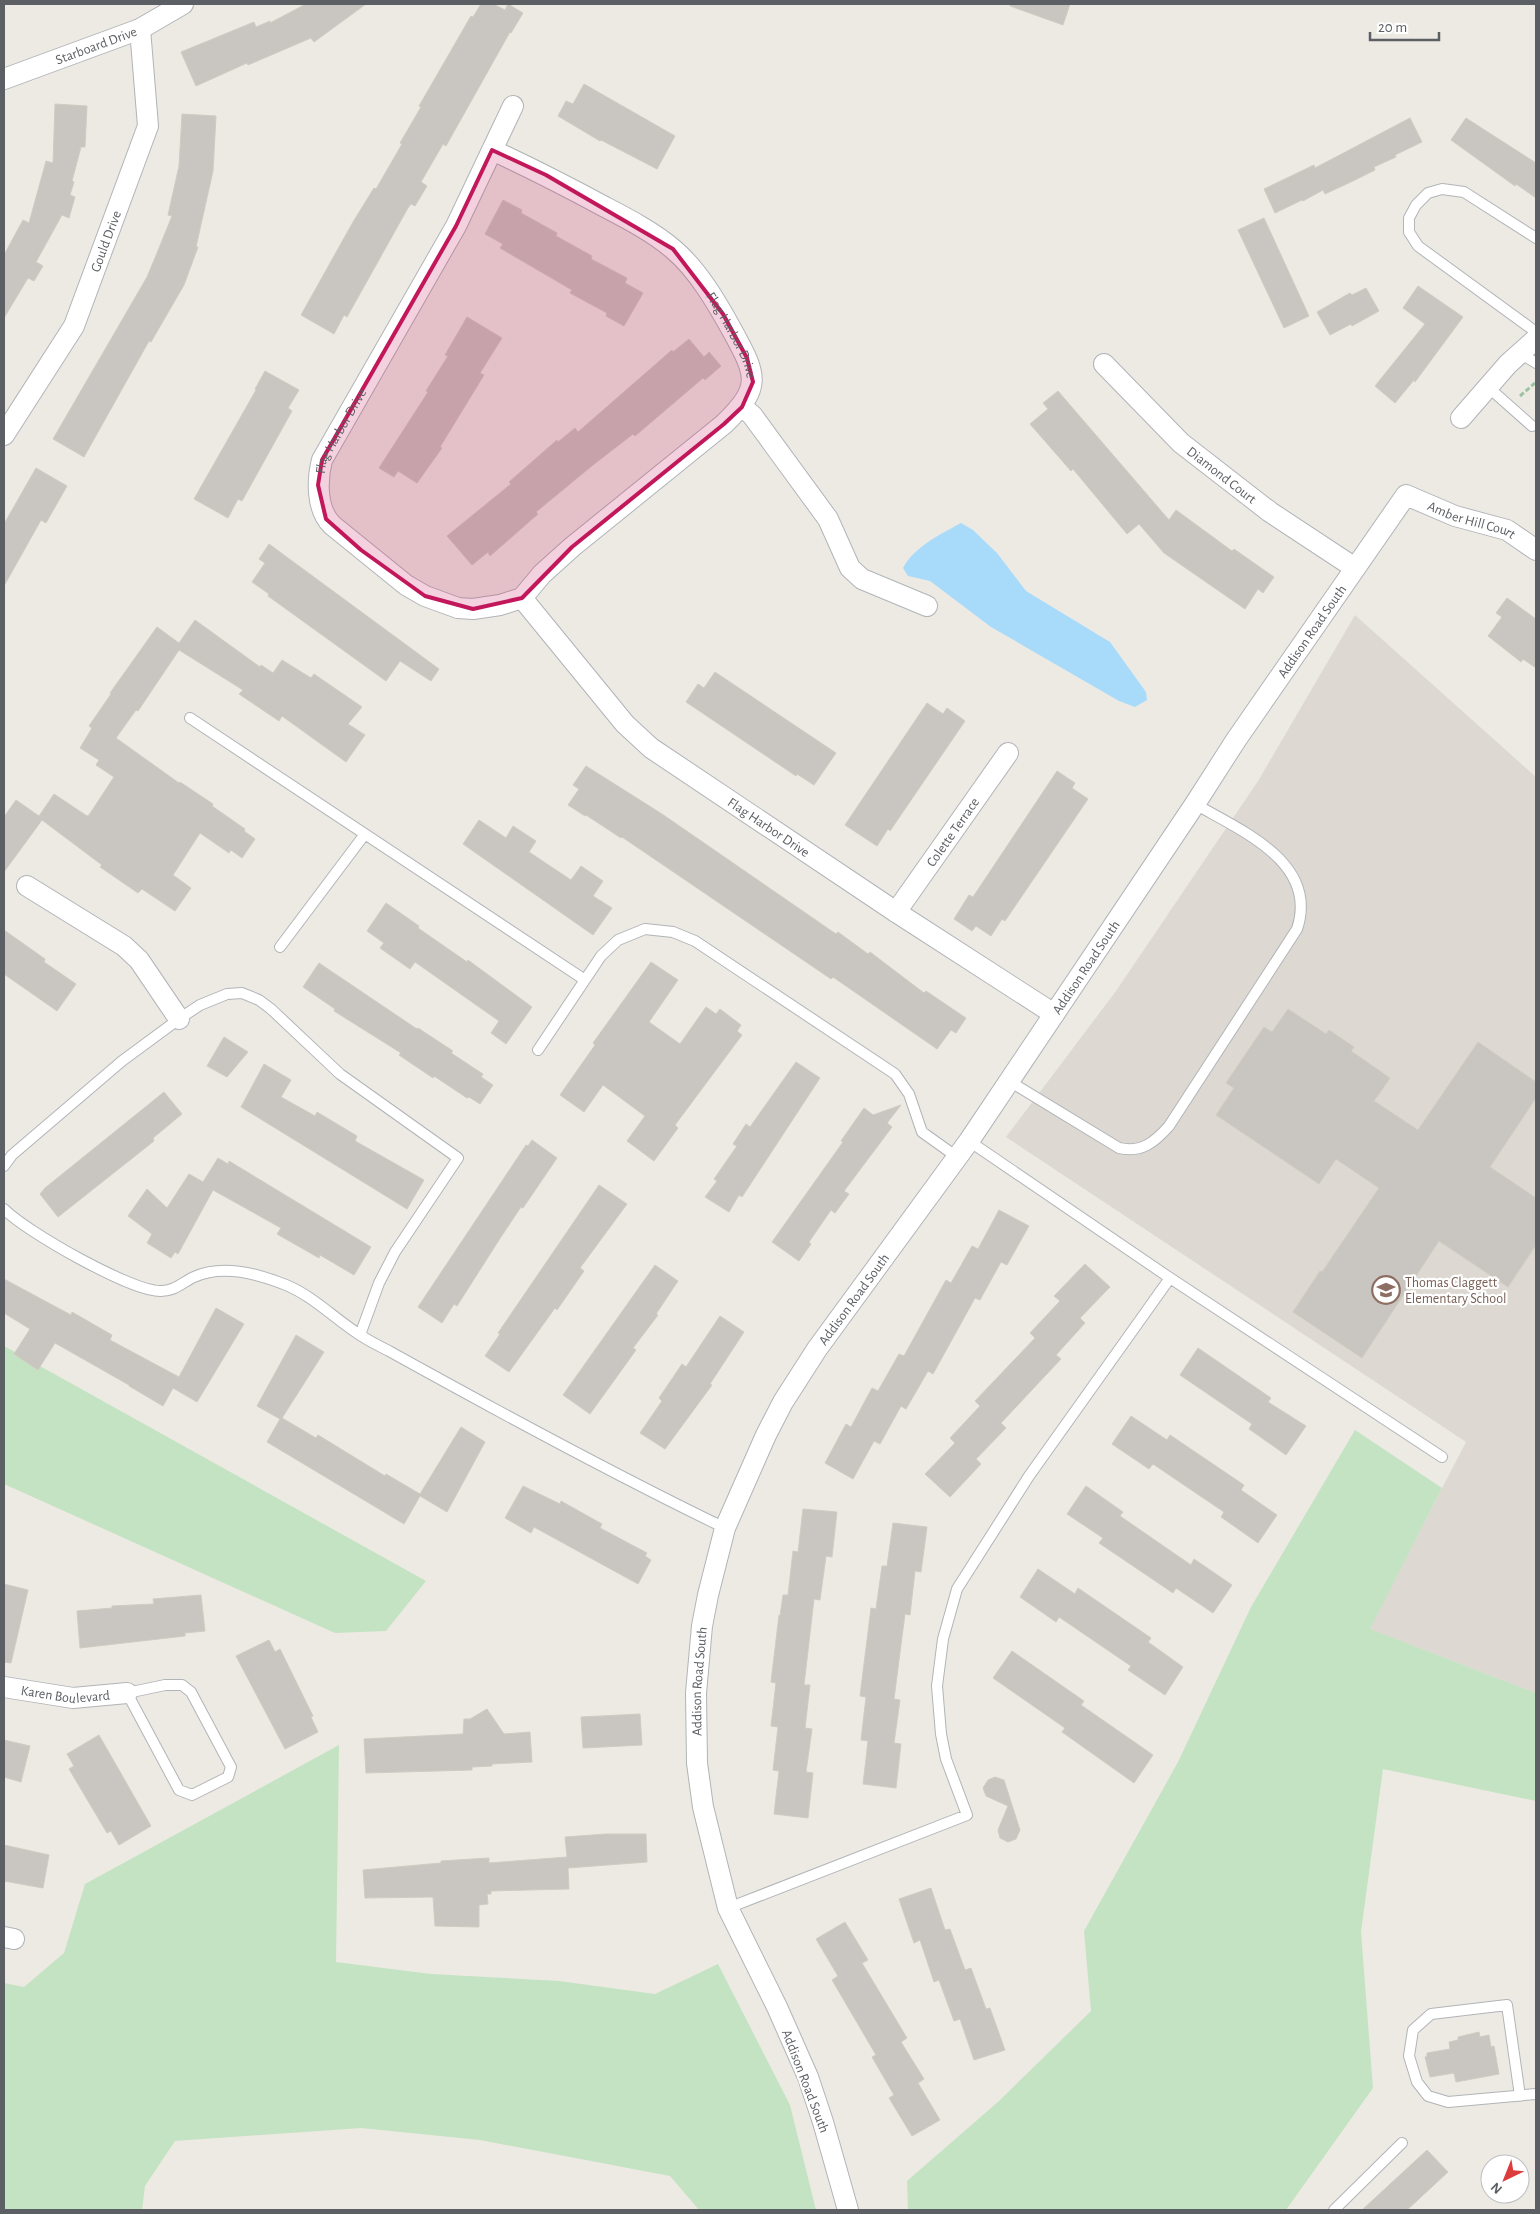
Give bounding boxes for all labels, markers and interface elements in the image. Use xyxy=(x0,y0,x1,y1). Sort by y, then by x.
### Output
scale bar xyxy=(1370,10,1439,42)
text: 20 m xyxy=(1378,20,1407,35)
street label: Starboard Drive xyxy=(54,25,139,67)
street label: Gould Drive xyxy=(89,209,124,274)
street label: Flag Harbor Drive xyxy=(703,290,758,379)
street label: Flag Harbor Drive xyxy=(314,386,369,475)
street label: Diamond Court xyxy=(1184,444,1259,507)
street label: Amber Hill Court xyxy=(1425,499,1518,542)
street label: Addison Road South xyxy=(1275,583,1349,681)
street label: Flag Harbor Drive xyxy=(725,795,812,860)
street label: Colette Terrace xyxy=(924,795,982,870)
street label: Addison Road South xyxy=(1050,918,1123,1017)
street label: Addison Road South xyxy=(816,1251,892,1348)
school or university icon: Thomas Claggett Elementary School xyxy=(1371,1275,1401,1305)
place label: Thomas Claggett Elementary School xyxy=(1405,1276,1507,1306)
street label: Addison Road South xyxy=(690,1626,710,1736)
street label: Karen Boulevard xyxy=(20,1684,110,1706)
street label: Addison Road South xyxy=(779,2028,831,2135)
north arrow xyxy=(1480,2154,1530,2204)
text: N xyxy=(1488,2179,1505,2196)

